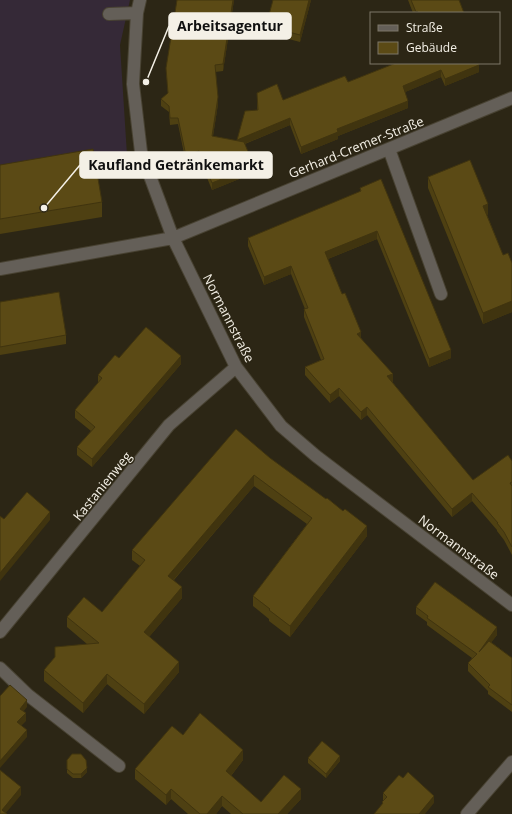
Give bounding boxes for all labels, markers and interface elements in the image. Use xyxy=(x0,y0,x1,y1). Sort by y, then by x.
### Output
legend xyxy=(370,12,500,64)
callout: Arbeitsagentur xyxy=(169,13,291,39)
text: Arbeitsagentur xyxy=(177,16,284,35)
text: Straße xyxy=(406,19,443,36)
text: Gebäude xyxy=(406,39,457,56)
street label: Gerhard-Cremer-Straße xyxy=(286,112,426,182)
callout: Kaufland Getränkemarkt xyxy=(80,152,272,178)
text: Kaufland Getränkemarkt xyxy=(88,155,264,174)
street label: Normannstraße xyxy=(199,271,259,365)
street label: Kastanienweg xyxy=(69,448,135,524)
street label: Normannstraße xyxy=(415,511,503,583)

